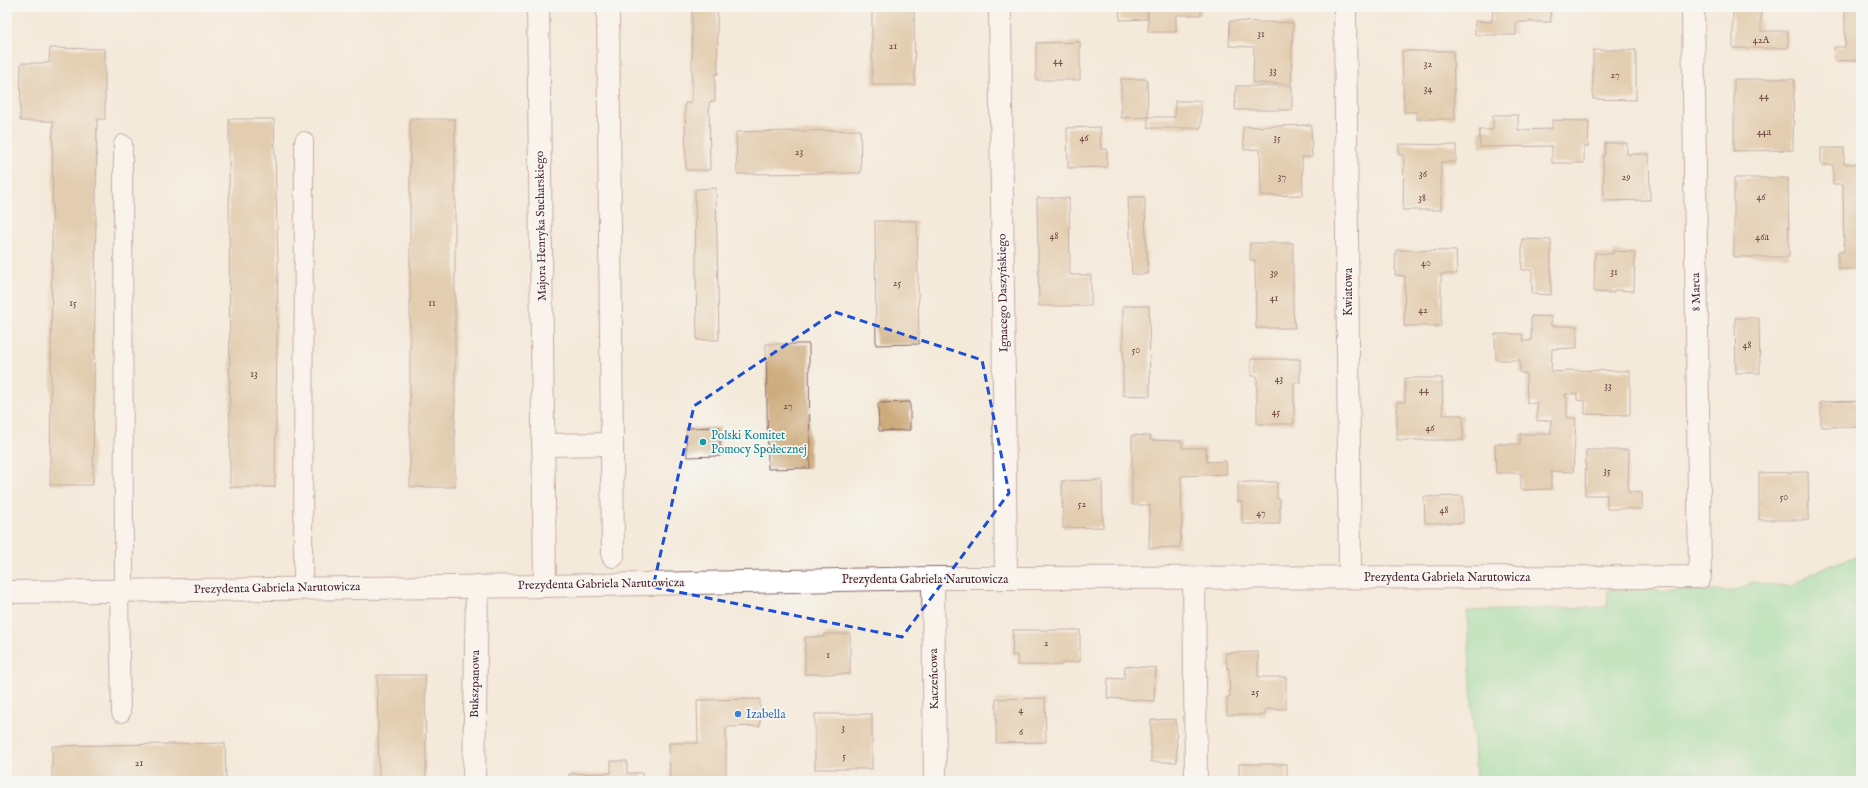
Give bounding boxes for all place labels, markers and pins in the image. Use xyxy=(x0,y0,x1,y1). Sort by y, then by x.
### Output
place label: Polski Komitet Pomocy Społecznej xyxy=(711,428,807,458)
marker: Polski Komitet Pomocy Społecznej xyxy=(698,437,708,447)
place label: Izabella xyxy=(746,707,786,722)
marker: Izabella xyxy=(733,709,743,719)

